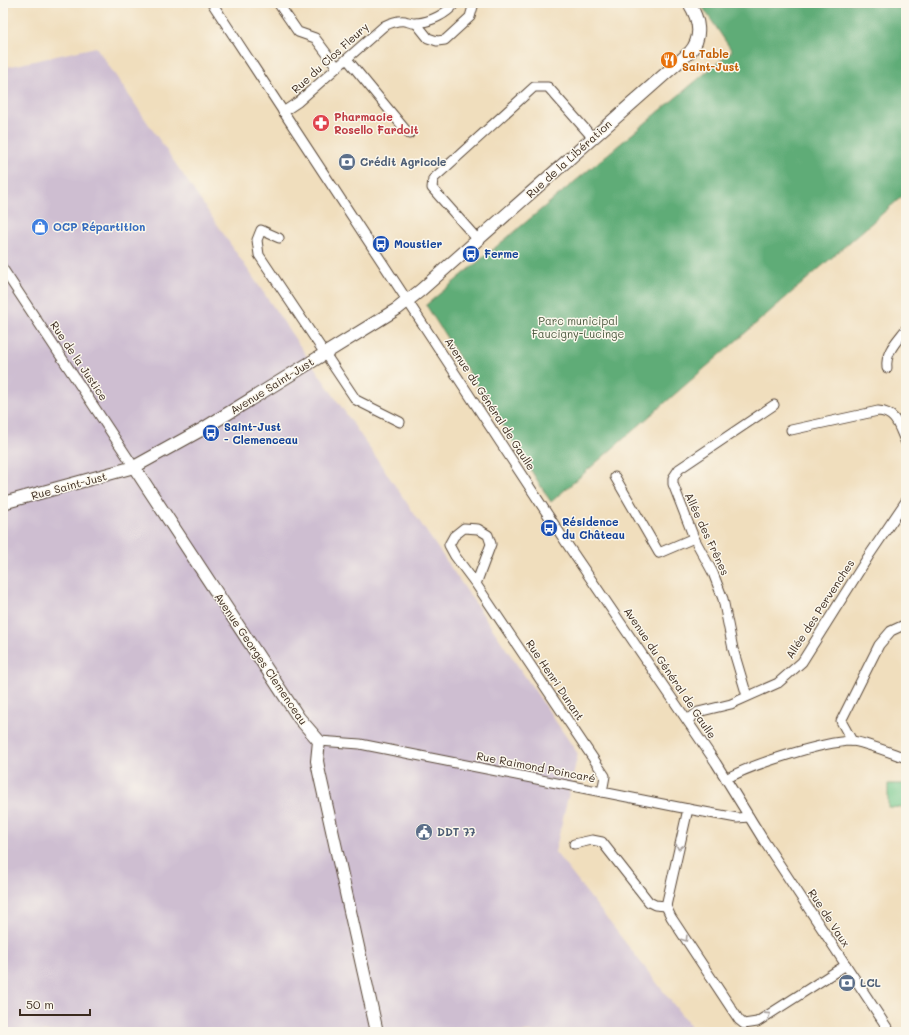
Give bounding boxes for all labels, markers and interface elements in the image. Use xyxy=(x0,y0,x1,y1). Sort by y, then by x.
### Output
street label: Rue du Clos Fleury xyxy=(288,19,372,96)
place label: La Table Saint-Just xyxy=(682,46,739,74)
restaurant icon: La Table Saint-Just xyxy=(659,50,679,70)
place label: Pharmacie Rosello Fardoit xyxy=(334,109,419,137)
pharmacy icon: Pharmacie Rosello Fardoit xyxy=(311,113,331,133)
street label: Rue de la Libération xyxy=(523,116,615,201)
bank icon: Crédit Agricole xyxy=(337,152,357,172)
place label: Crédit Agricole xyxy=(360,154,447,169)
shop icon: OCP Répartition xyxy=(30,217,50,237)
place label: OCP Répartition xyxy=(53,219,145,234)
bus stop icon: Moustier xyxy=(371,234,391,254)
place label: Moustier xyxy=(394,236,443,251)
bus stop icon: Ferme xyxy=(461,244,481,264)
place label: Ferme xyxy=(484,246,519,261)
park label: Parc municipal Faucigny-Lucinge xyxy=(532,313,625,341)
street label: Rue de la Justice xyxy=(47,318,112,404)
street label: Avenue du Général de Gaulle xyxy=(442,335,539,473)
street label: Avenue Saint-Just xyxy=(227,354,316,417)
place label: Saint-Just - Clemenceau xyxy=(224,419,298,447)
bus stop icon: Saint-Just - Clemenceau xyxy=(201,423,221,443)
street label: Rue Saint-Just xyxy=(29,468,108,503)
street label: Allée des Frênes xyxy=(682,490,733,578)
place label: Résidence du Château xyxy=(562,514,625,542)
bus stop icon: Résidence du Château xyxy=(539,518,559,538)
street label: Allée des Pervenches xyxy=(782,556,857,661)
street label: Avenue Georges Clemenceau xyxy=(212,590,311,728)
street label: Avenue du Général de Gaulle xyxy=(621,604,720,741)
street label: Rue Henri Dunant xyxy=(523,637,588,723)
street label: Rue Raimond Poincaré xyxy=(475,748,597,785)
public building icon: DDT 77 xyxy=(414,822,434,842)
place label: DDT 77 xyxy=(437,824,476,839)
one-way arrow xyxy=(676,844,684,850)
street label: Rue de Vaux xyxy=(805,886,854,950)
one-way arrow xyxy=(680,935,688,942)
bank icon: LCL xyxy=(837,973,857,993)
place label: LCL xyxy=(860,975,882,990)
scale bar xyxy=(20,991,90,1017)
text: 50 m xyxy=(26,996,54,1012)
one-way arrow xyxy=(764,1013,771,1020)

